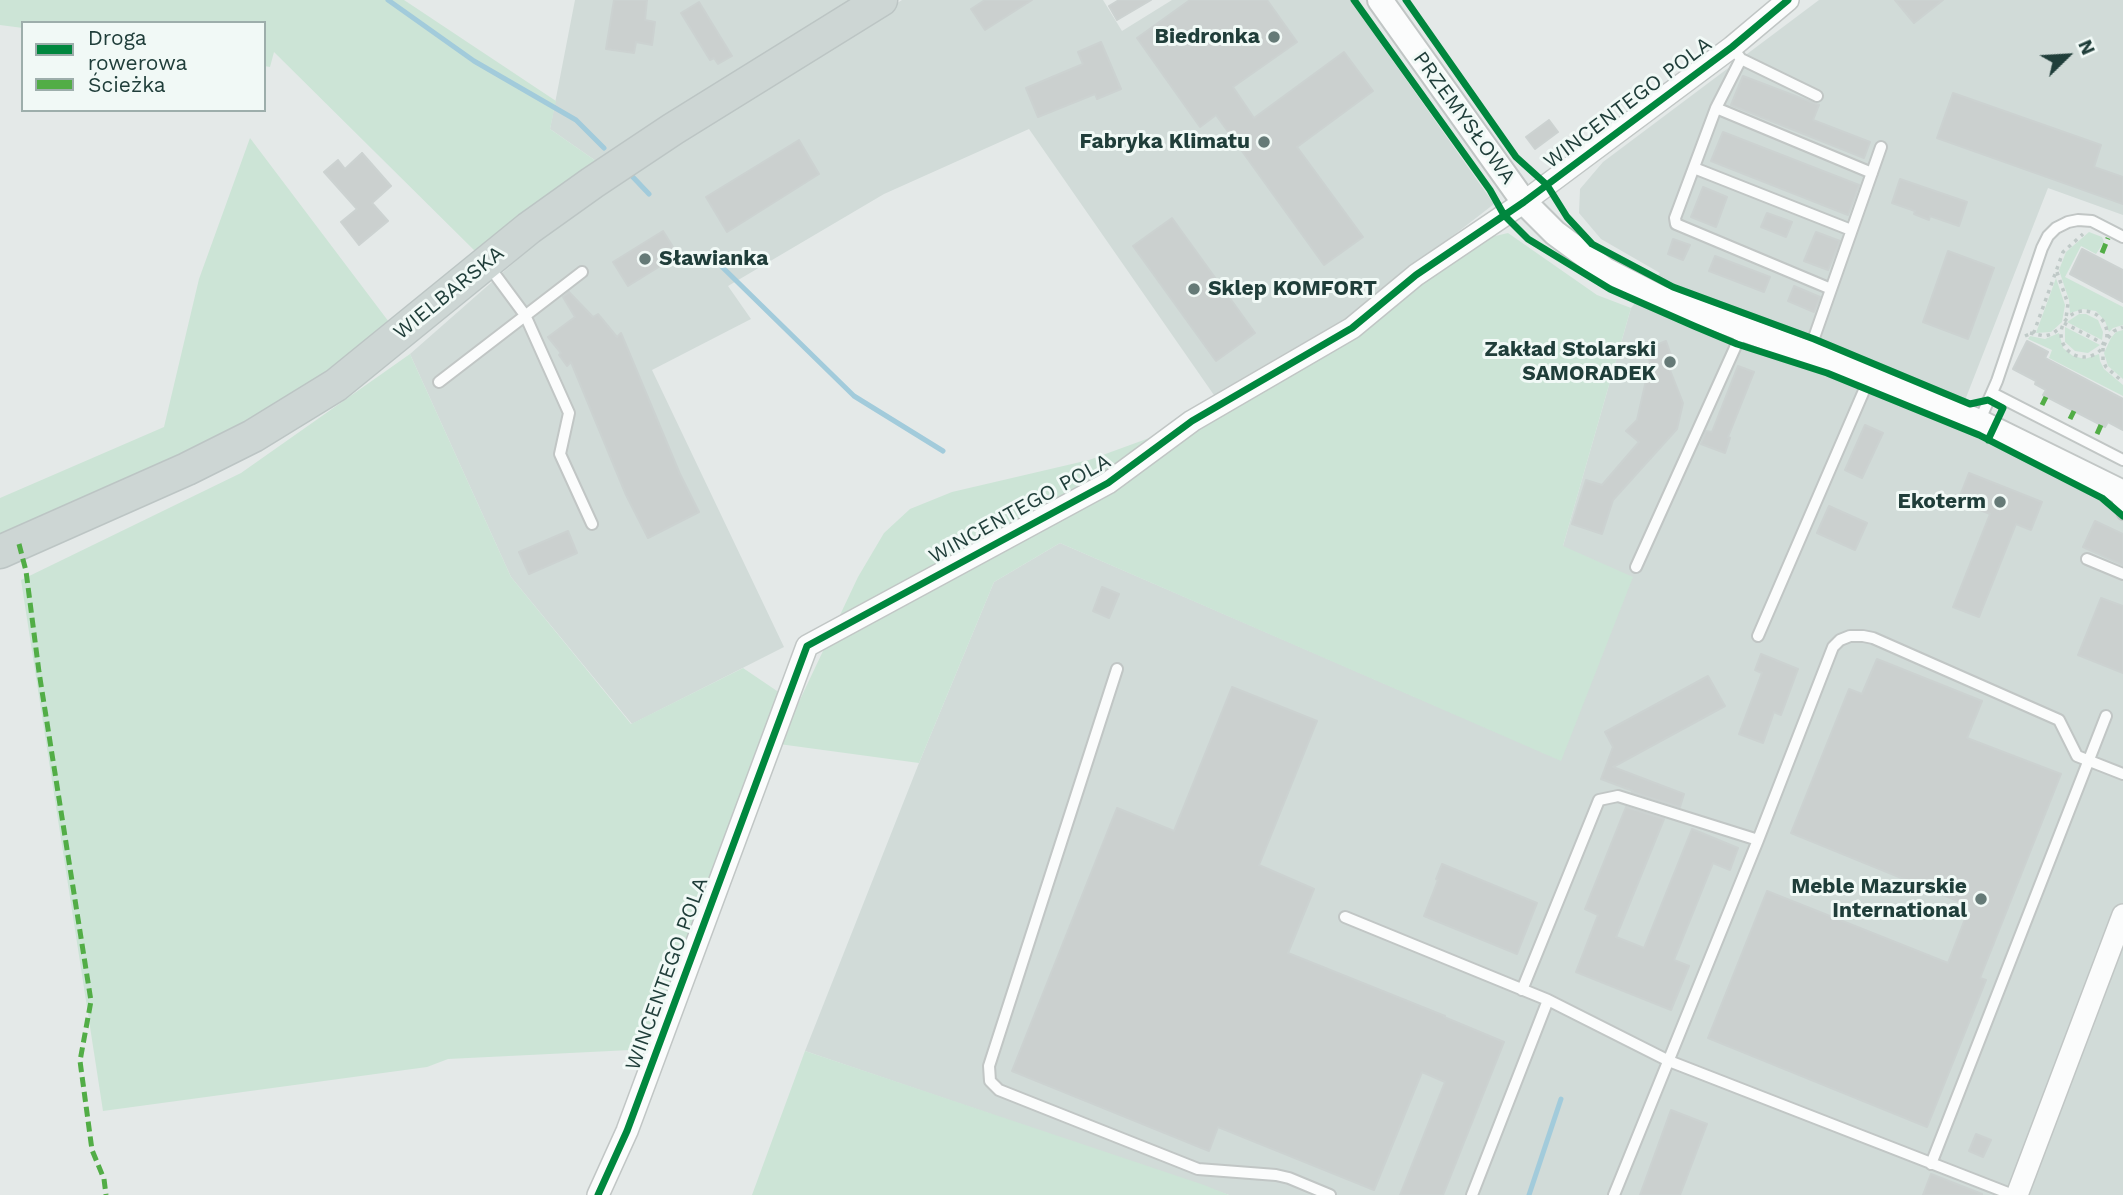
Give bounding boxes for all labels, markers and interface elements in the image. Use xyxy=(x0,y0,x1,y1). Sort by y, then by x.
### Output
legend xyxy=(21,21,266,112)
north arrow xyxy=(2032,21,2102,91)
place label: Biedronka xyxy=(1155,24,1260,50)
text: Droga rowerowa xyxy=(88,25,187,75)
marker: Biedronka xyxy=(1266,29,1282,45)
street label: WINCENTEGO POLA xyxy=(1539,32,1717,174)
text: N xyxy=(2073,36,2100,58)
street label: PRZEMYSŁOWA xyxy=(1407,47,1521,189)
text: Ścieżka xyxy=(88,72,166,97)
place label: Fabryka Klimatu xyxy=(1080,129,1250,155)
marker: Fabryka Klimatu xyxy=(1256,134,1272,150)
street label: WIELBARSKA xyxy=(389,241,509,345)
place label: Sławianka xyxy=(659,246,768,272)
marker: Sławianka xyxy=(637,251,653,267)
place label: Sklep KOMFORT xyxy=(1208,276,1377,302)
marker: Sklep KOMFORT xyxy=(1186,281,1202,297)
place label: Zakład Stolarski SAMORADEK xyxy=(1485,337,1656,387)
marker: Zakład Stolarski SAMORADEK xyxy=(1662,354,1678,370)
street label: WINCENTEGO POLA xyxy=(925,449,1115,569)
place label: Ekoterm xyxy=(1898,489,1986,515)
marker: Ekoterm xyxy=(1992,494,2008,510)
street label: WINCENTEGO POLA xyxy=(620,874,714,1074)
place label: Meble Mazurskie International xyxy=(1791,874,1967,924)
marker: Meble Mazurskie International xyxy=(1973,891,1989,907)

